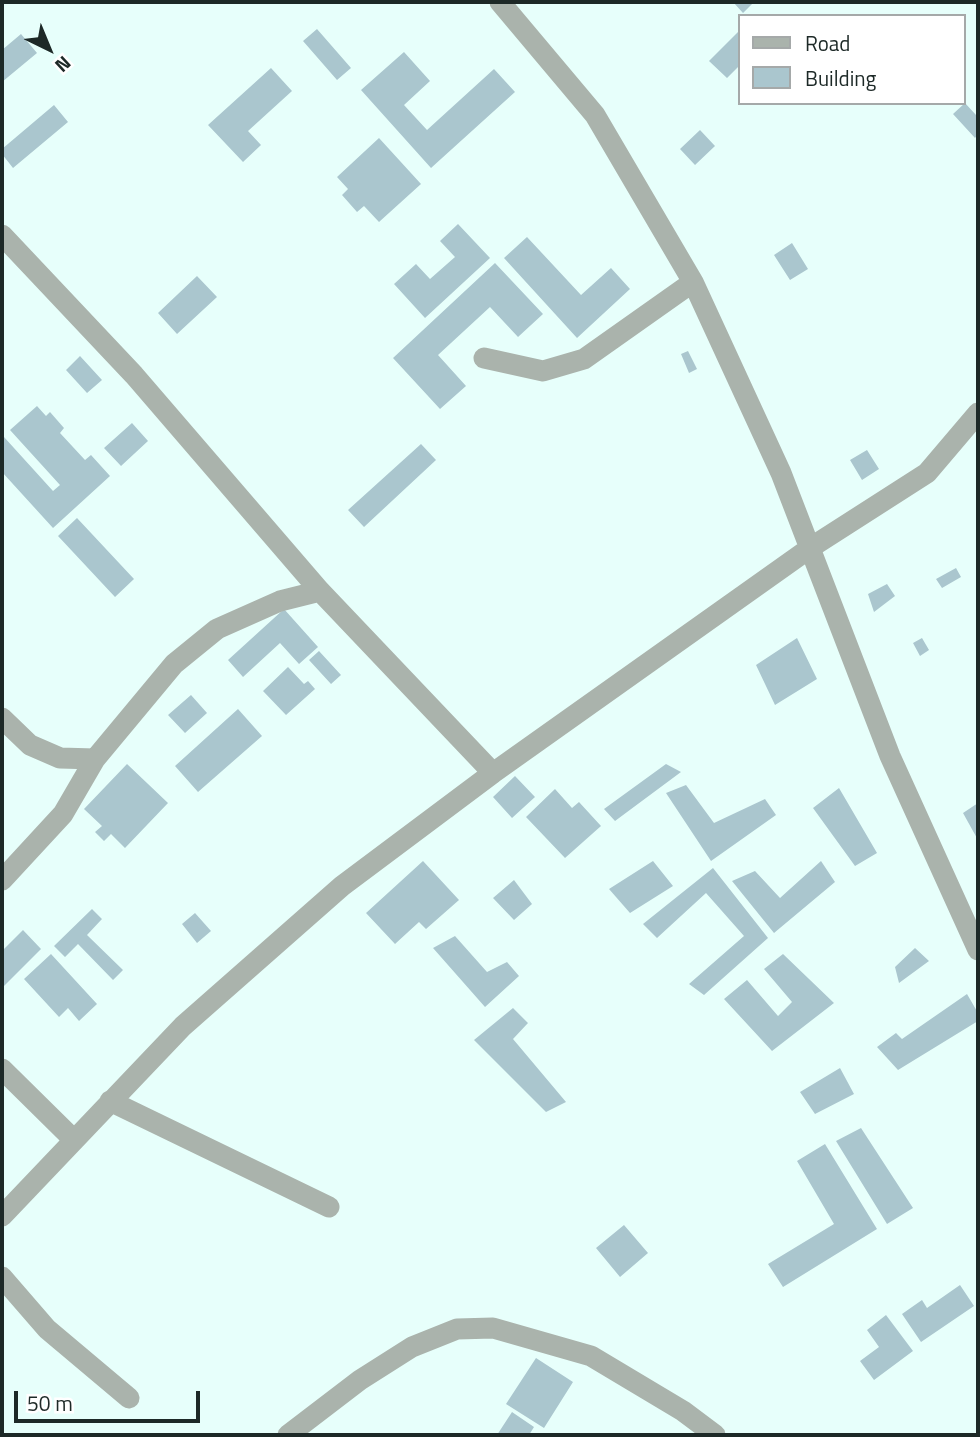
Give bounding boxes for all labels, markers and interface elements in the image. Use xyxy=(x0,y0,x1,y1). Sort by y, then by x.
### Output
north arrow xyxy=(14,14,84,84)
legend xyxy=(738,14,966,105)
text: Road xyxy=(805,27,850,59)
text: N xyxy=(49,50,78,80)
text: Building xyxy=(805,62,876,94)
scale bar xyxy=(18,1378,203,1422)
text: 50 m xyxy=(27,1387,73,1419)

